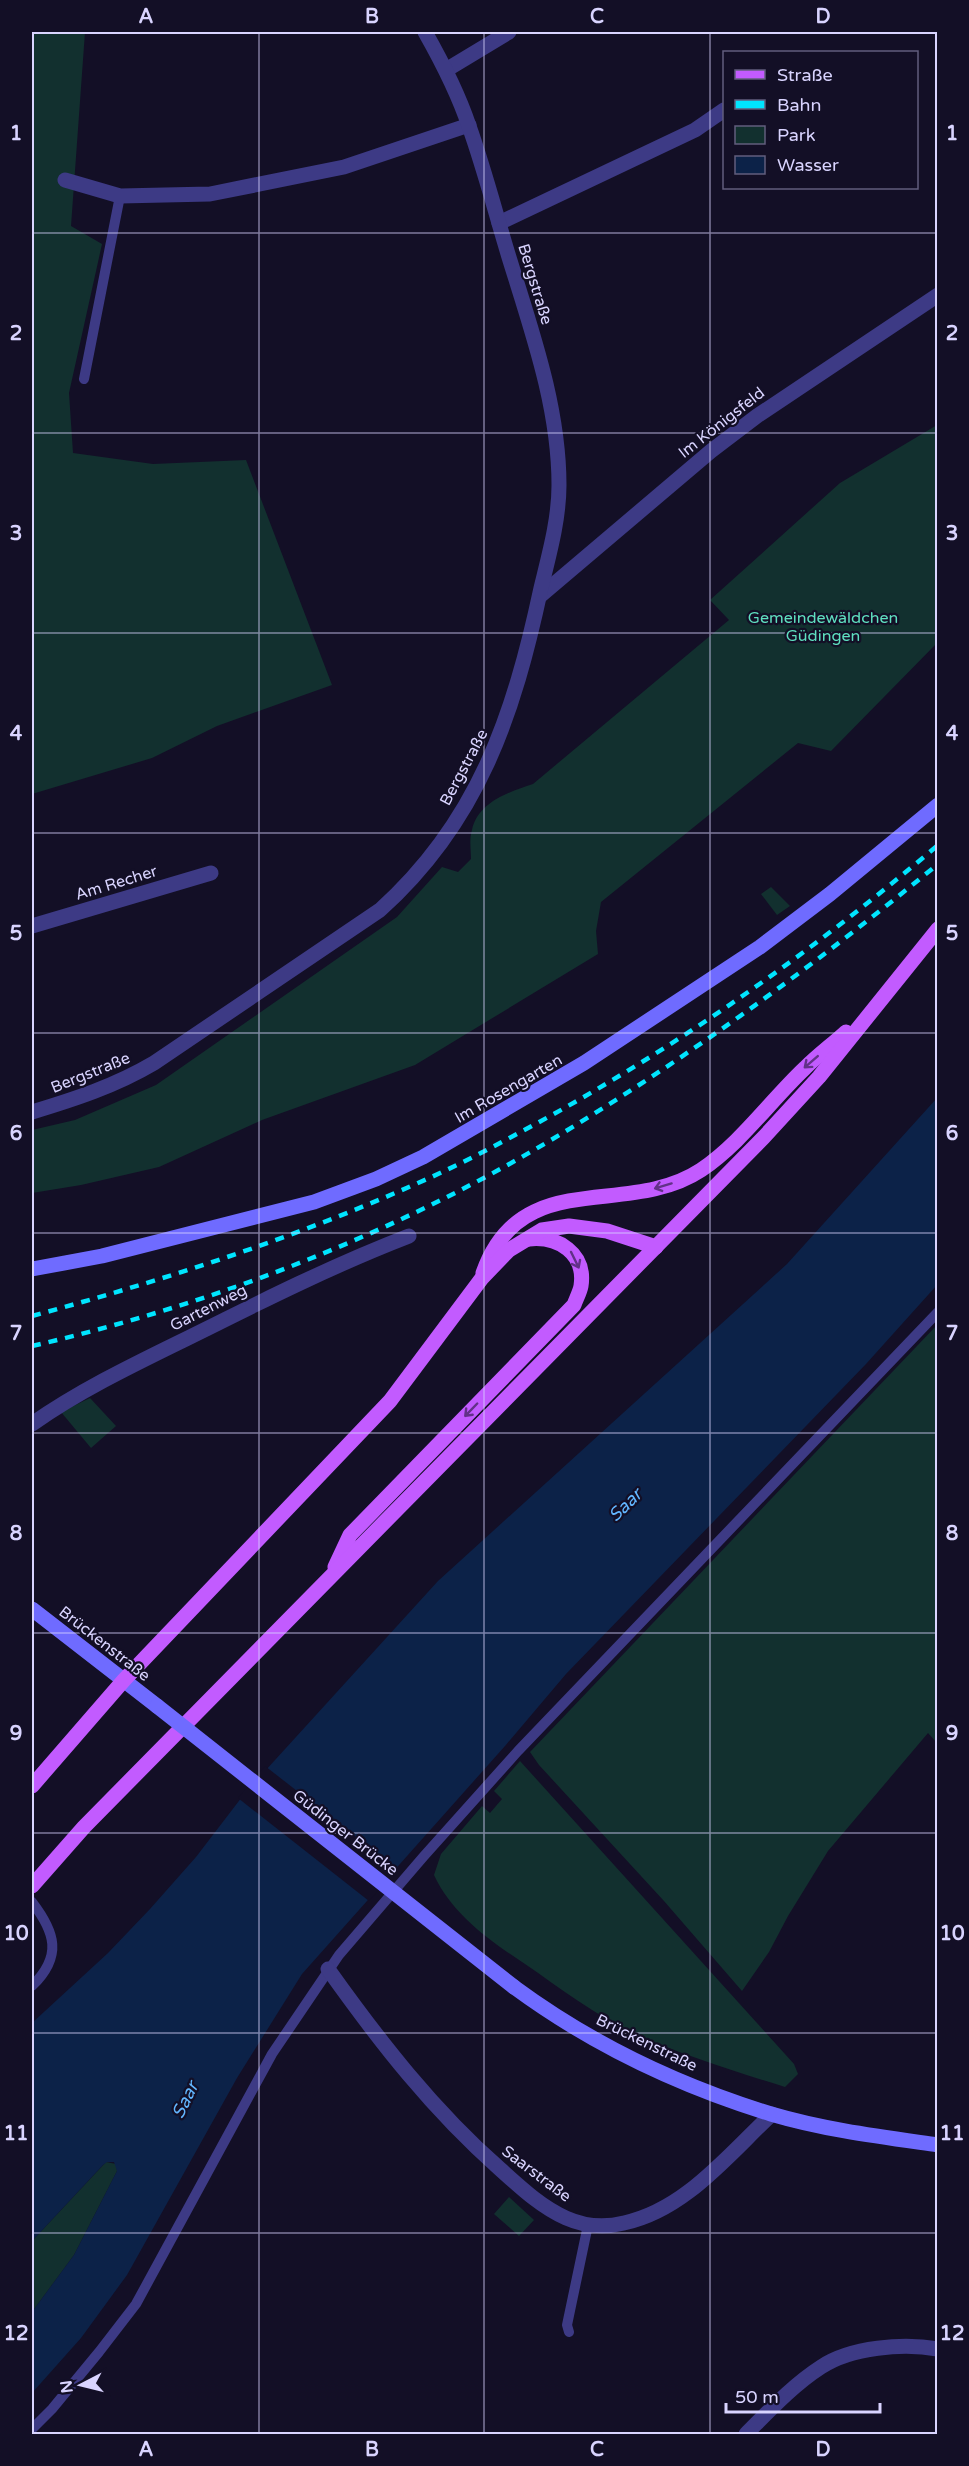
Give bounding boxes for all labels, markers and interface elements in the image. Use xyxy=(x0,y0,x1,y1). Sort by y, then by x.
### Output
text: A xyxy=(139,5,154,29)
text: B xyxy=(365,5,379,29)
text: C xyxy=(590,5,604,29)
text: D xyxy=(815,5,831,29)
legend xyxy=(723,51,918,189)
text: Straße xyxy=(777,64,833,86)
text: Bahn xyxy=(777,94,822,116)
text: 1 xyxy=(10,122,22,146)
text: 1 xyxy=(946,122,958,146)
text: Park xyxy=(777,124,816,146)
text: Wasser xyxy=(777,154,839,176)
street label: Bergstraße xyxy=(513,241,557,327)
text: 2 xyxy=(10,322,22,346)
text: 2 xyxy=(946,322,958,346)
street label: Im Königsfeld xyxy=(674,383,769,463)
text: 3 xyxy=(10,522,22,546)
text: 3 xyxy=(946,522,958,546)
park label: Gemeindewäldchen Güdingen xyxy=(748,608,898,646)
text: 4 xyxy=(10,722,23,746)
text: 4 xyxy=(946,722,959,746)
street label: Bergstraße xyxy=(435,726,492,809)
street label: Am Recher xyxy=(73,861,160,905)
text: 5 xyxy=(10,922,22,946)
text: 5 xyxy=(946,922,958,946)
street label: Bergstraße xyxy=(48,1048,133,1098)
street label: Im Rosengarten xyxy=(451,1050,566,1128)
one-way arrow xyxy=(803,1056,819,1069)
text: 6 xyxy=(10,1122,22,1146)
text: 6 xyxy=(946,1122,958,1146)
one-way arrow xyxy=(654,1181,673,1192)
one-way arrow xyxy=(569,1250,581,1268)
street label: Gartenweg xyxy=(167,1280,250,1336)
text: 7 xyxy=(10,1322,22,1346)
text: 7 xyxy=(946,1322,958,1346)
one-way arrow xyxy=(464,1403,478,1418)
water label: Saar xyxy=(604,1482,648,1526)
text: 8 xyxy=(10,1522,22,1546)
text: 8 xyxy=(946,1522,958,1546)
street label: Brückenstraße xyxy=(55,1602,154,1686)
text: 9 xyxy=(10,1722,22,1746)
text: 9 xyxy=(946,1722,958,1746)
street label: Güdinger Brücke xyxy=(289,1785,402,1880)
text: 10 xyxy=(3,1922,29,1946)
text: 10 xyxy=(939,1922,965,1946)
street label: Brückenstraße xyxy=(593,2010,701,2076)
water label: Saar xyxy=(167,2076,204,2122)
text: 11 xyxy=(3,2122,29,2146)
text: 11 xyxy=(939,2122,965,2146)
street label: Saarstraße xyxy=(498,2141,575,2206)
text: 12 xyxy=(3,2322,29,2346)
text: 12 xyxy=(939,2322,965,2346)
north arrow xyxy=(51,2355,111,2415)
scale bar xyxy=(726,2376,880,2414)
text: N xyxy=(56,2379,78,2394)
text: 50 m xyxy=(735,2386,779,2408)
text: A xyxy=(139,2438,154,2462)
text: B xyxy=(365,2438,379,2462)
text: C xyxy=(590,2438,604,2462)
text: D xyxy=(815,2438,831,2462)

